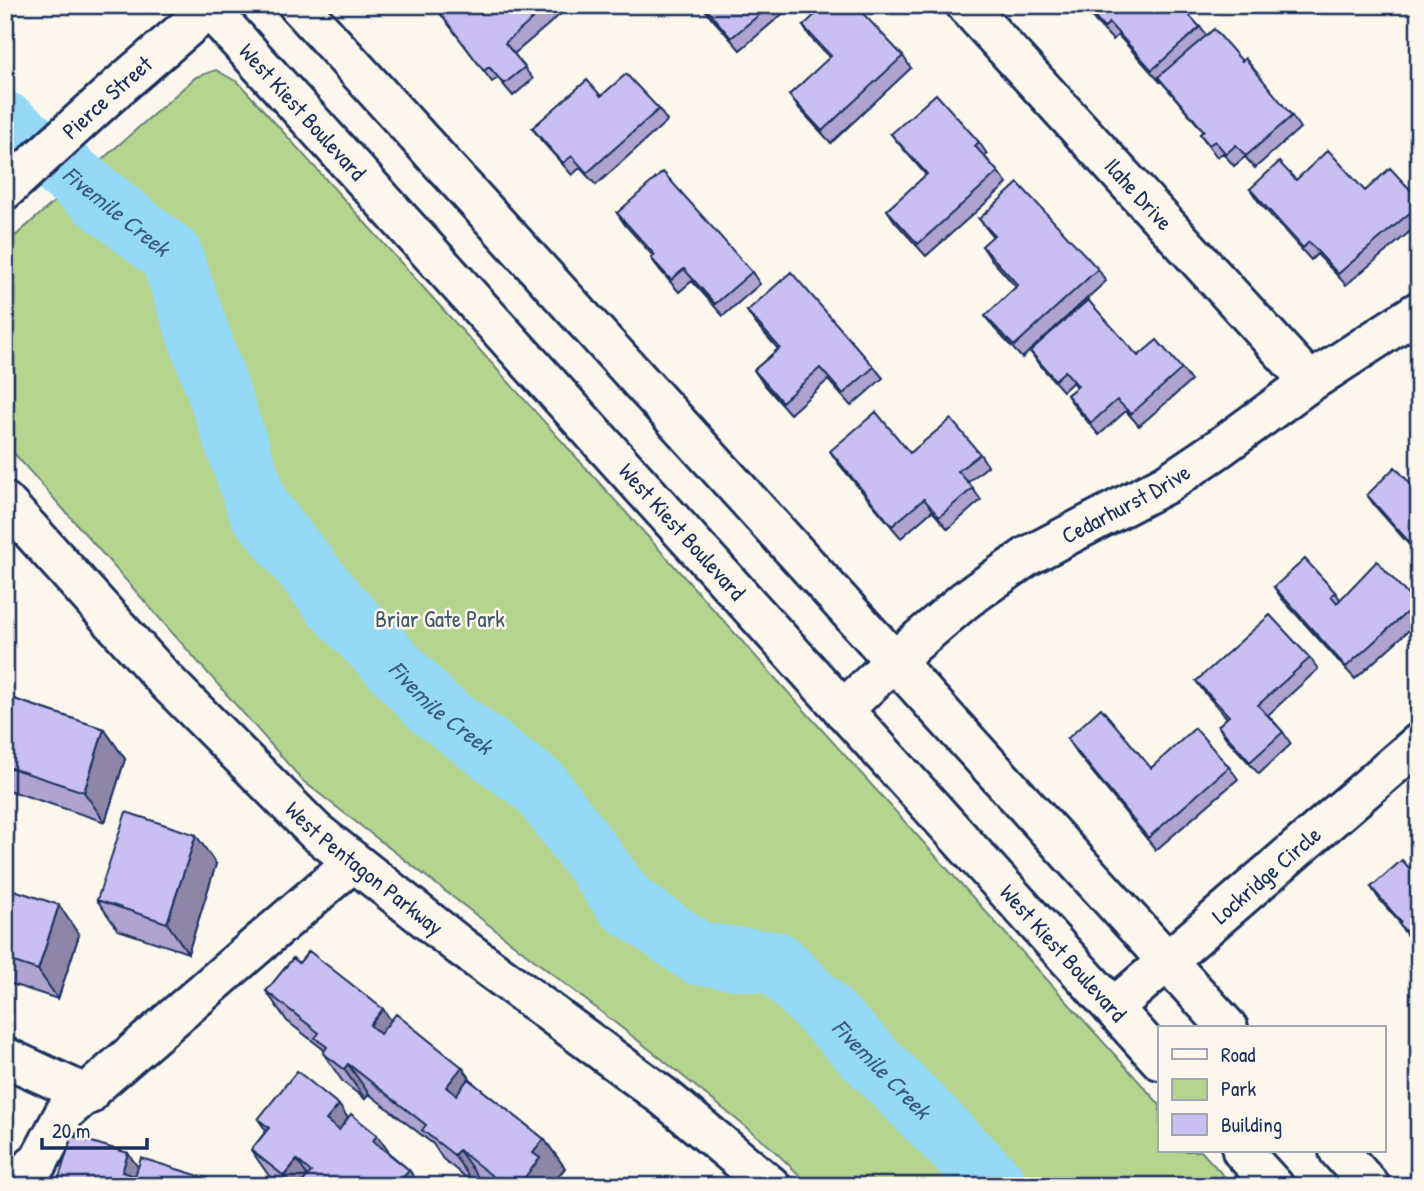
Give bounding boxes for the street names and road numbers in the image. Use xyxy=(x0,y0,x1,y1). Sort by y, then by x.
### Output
street label: West Kiest Boulevard xyxy=(233,36,373,187)
street label: Pierce Street xyxy=(55,48,159,146)
street label: Ilahe Drive xyxy=(1098,151,1180,237)
street label: West Kiest Boulevard xyxy=(612,456,753,607)
street label: Cedarhurst Drive xyxy=(1056,456,1196,551)
street label: West Pentagon Parkway xyxy=(279,794,450,942)
street label: Lockridge Circle xyxy=(1205,819,1327,931)
street label: West Kiest Boulevard xyxy=(993,877,1134,1028)

